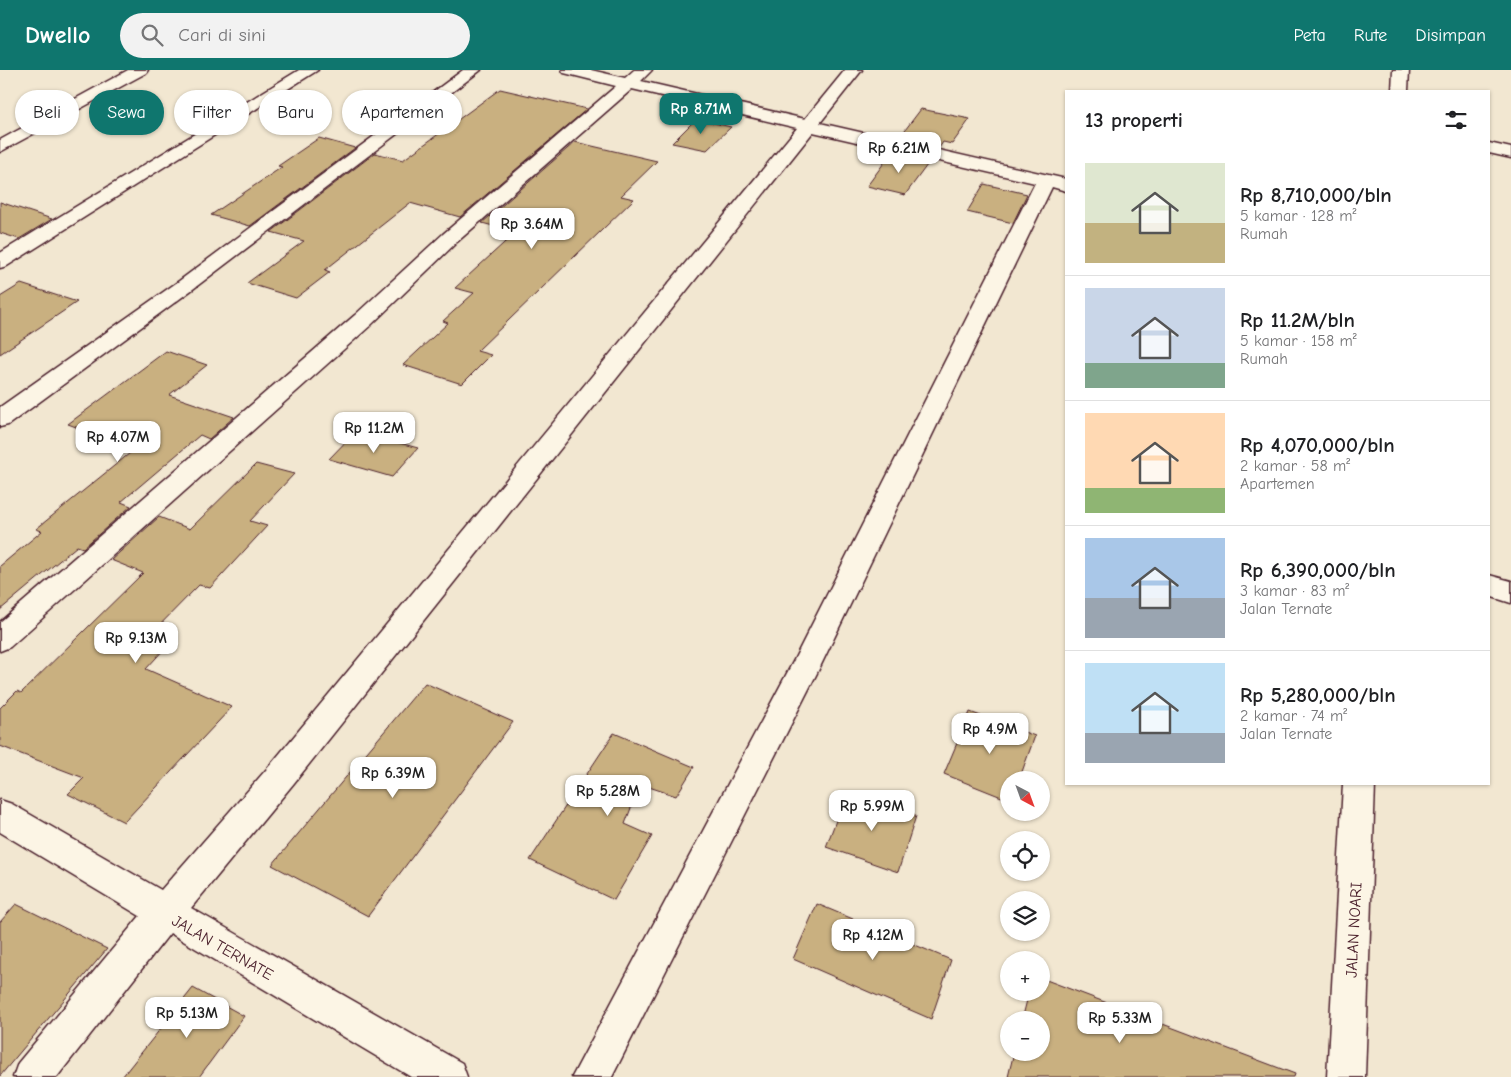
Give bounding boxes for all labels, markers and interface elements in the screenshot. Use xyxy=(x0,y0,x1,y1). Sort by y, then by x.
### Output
search box xyxy=(120,13,470,58)
text: Dwello xyxy=(25,21,90,49)
icon: search xyxy=(138,21,166,49)
text: Cari di sini xyxy=(178,24,266,46)
text: Peta xyxy=(1293,25,1326,46)
text: Rute xyxy=(1354,25,1387,46)
text: Disimpan xyxy=(1415,25,1486,46)
chip: Beli xyxy=(15,90,79,135)
chip: Sewa xyxy=(89,90,164,135)
chip: Filter xyxy=(174,90,249,135)
chip: Baru xyxy=(259,90,332,135)
chip: Apartemen xyxy=(342,90,462,135)
pin: Rp 8.71M xyxy=(649,92,753,135)
text: Rp 8.71M xyxy=(671,100,731,118)
icon: filters xyxy=(1442,106,1470,134)
text: 13 properti xyxy=(1085,108,1183,132)
pin: Rp 6.21M xyxy=(847,132,951,174)
text: Rp 6.21M xyxy=(868,139,930,157)
icon: home xyxy=(1125,183,1185,243)
text: Rp 8,710,000/bln xyxy=(1240,183,1392,207)
text: 5 kamar · 128 m² xyxy=(1240,207,1357,225)
pin: Rp 3.64M xyxy=(480,208,584,250)
text: Rp 3.64M xyxy=(501,215,563,233)
text: Rumah xyxy=(1240,225,1288,243)
icon: home xyxy=(1125,308,1185,368)
text: Rp 11.2M/bln xyxy=(1240,308,1355,332)
text: 5 kamar · 158 m² xyxy=(1240,332,1357,350)
text: Rumah xyxy=(1240,350,1288,368)
pin: Rp 11.2M xyxy=(322,412,426,454)
text: Rp 11.2M xyxy=(344,419,404,437)
pin: Rp 4.07M xyxy=(66,420,170,463)
text: Rp 4.07M xyxy=(86,428,150,446)
icon: home xyxy=(1125,433,1185,493)
text: Rp 4,070,000/bln xyxy=(1240,433,1395,457)
text: 2 kamar · 58 m² xyxy=(1240,457,1350,475)
text: Apartemen xyxy=(1240,475,1315,493)
icon: home xyxy=(1125,558,1185,618)
text: Rp 6,390,000/bln xyxy=(1240,558,1396,582)
text: 3 kamar · 83 m² xyxy=(1240,582,1349,600)
text: Jalan Ternate xyxy=(1240,600,1332,618)
pin: Rp 9.13M xyxy=(84,622,188,664)
text: Rp 9.13M xyxy=(105,629,167,647)
icon: home xyxy=(1125,683,1185,743)
text: Rp 5,280,000/bln xyxy=(1240,683,1396,707)
text: 2 kamar · 74 m² xyxy=(1240,707,1347,725)
pin: Rp 4.9M xyxy=(944,712,1036,755)
text: Rp 4.9M xyxy=(962,720,1018,738)
text: Jalan Ternate xyxy=(1240,725,1332,743)
pin: Rp 6.39M xyxy=(341,756,445,799)
text: Rp 6.39M xyxy=(361,764,425,782)
north arrow xyxy=(1000,771,1050,821)
map controls xyxy=(1000,771,1050,1061)
pin: Rp 5.28M xyxy=(556,774,660,817)
text: Rp 5.28M xyxy=(576,782,640,800)
pin: Rp 5.99M xyxy=(820,790,924,832)
text: Rp 5.99M xyxy=(840,797,904,815)
button: locate xyxy=(1000,831,1050,881)
street label: JALAN NOARI xyxy=(1343,882,1365,978)
button: layers xyxy=(1000,891,1050,941)
street label: JALAN TERNATE xyxy=(169,912,277,984)
pin: Rp 4.12M xyxy=(821,918,925,961)
text: Rp 4.12M xyxy=(843,926,903,944)
button: + xyxy=(1000,951,1050,1001)
pin: Rp 5.13M xyxy=(135,996,239,1039)
pin: Rp 5.33M xyxy=(1068,1002,1172,1044)
text: Rp 5.13M xyxy=(156,1004,218,1022)
text: Rp 5.33M xyxy=(1088,1009,1152,1027)
button: − xyxy=(1000,1011,1050,1061)

